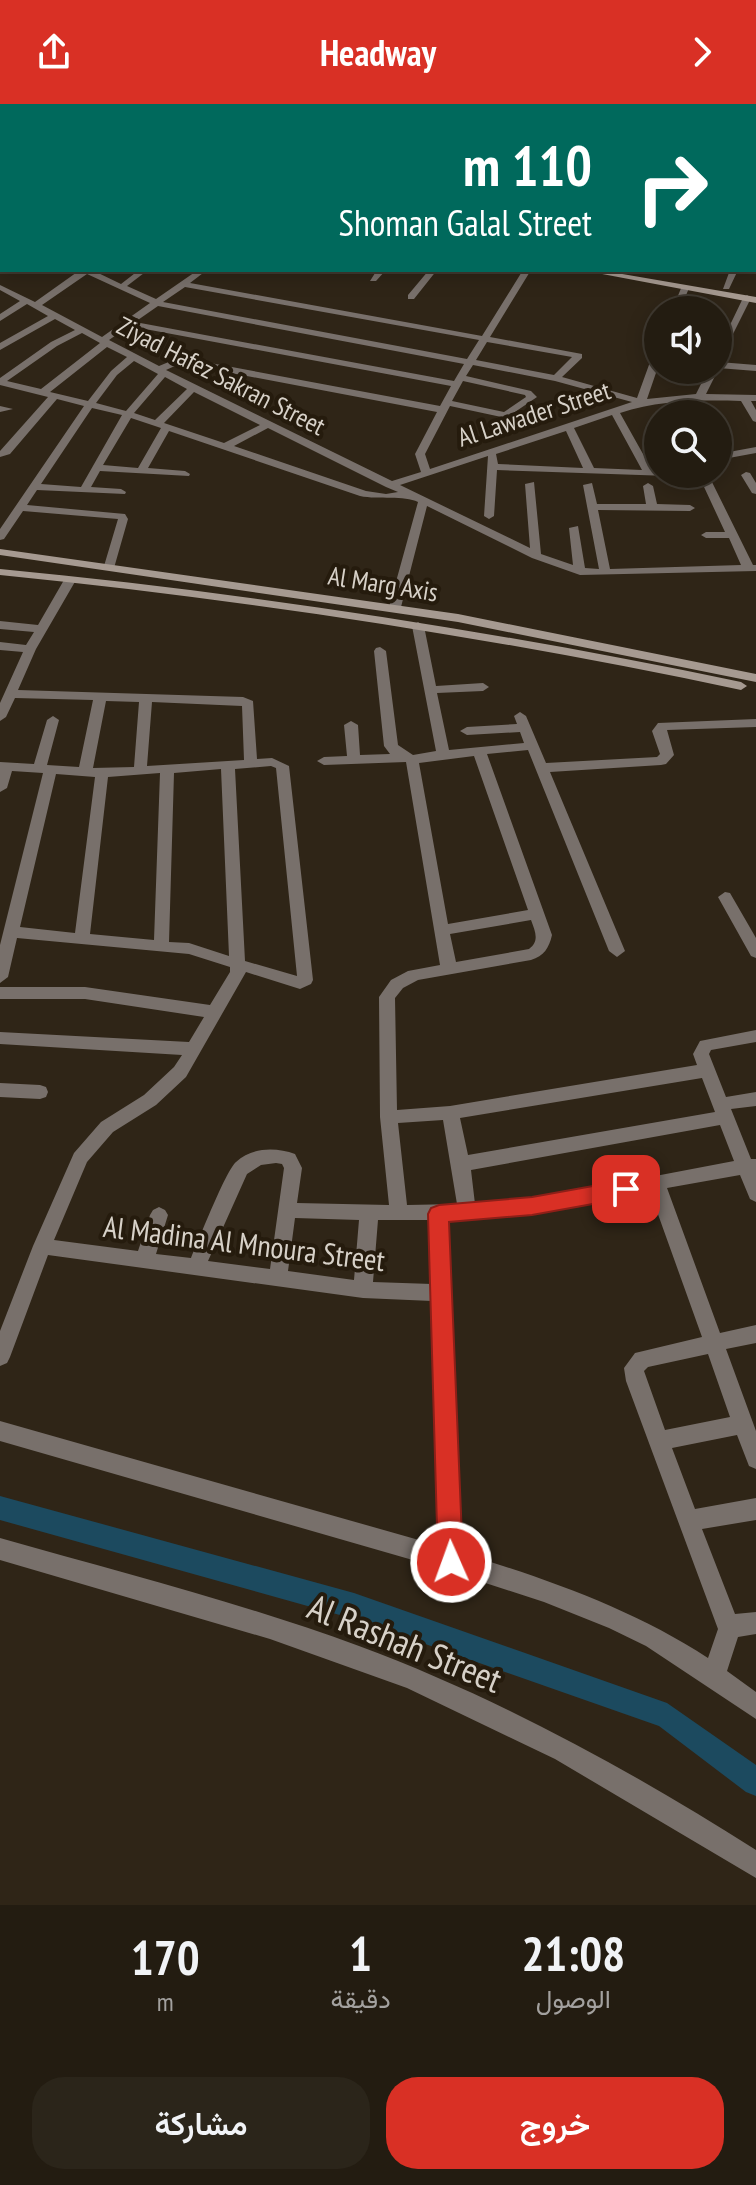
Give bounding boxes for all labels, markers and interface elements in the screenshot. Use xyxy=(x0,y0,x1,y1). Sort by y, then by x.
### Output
text: Headway xyxy=(320,29,436,76)
icon: share xyxy=(32,30,76,74)
icon: forward xyxy=(680,30,724,74)
text: 110 m xyxy=(463,129,592,201)
icon: right xyxy=(620,136,724,240)
text: Shoman Galal Street xyxy=(338,199,592,246)
map controls xyxy=(644,296,732,488)
button: sound xyxy=(644,296,732,384)
street label: Ziyad Hafez Sakran Street xyxy=(112,309,331,442)
street label: Al Lawader Street xyxy=(453,373,615,454)
button: search xyxy=(644,400,732,488)
street label: Al Marg Axis xyxy=(326,559,440,608)
pin xyxy=(592,1155,660,1223)
icon: arrive xyxy=(604,1167,648,1211)
street label: Al Madina Al Mnoura Street xyxy=(101,1206,388,1279)
position arrow xyxy=(409,1520,493,1604)
street label: Al Rashah Street xyxy=(301,1582,509,1703)
text: 1 xyxy=(349,1922,372,1984)
text: 21:08 xyxy=(521,1922,625,1984)
text: 170 xyxy=(131,1926,200,1988)
text: دقيقة xyxy=(330,1982,391,2015)
text: الوصول xyxy=(536,1982,611,2015)
text: m xyxy=(157,1985,174,2018)
button: مشاركة xyxy=(32,2077,370,2169)
button: خروج xyxy=(386,2077,724,2169)

